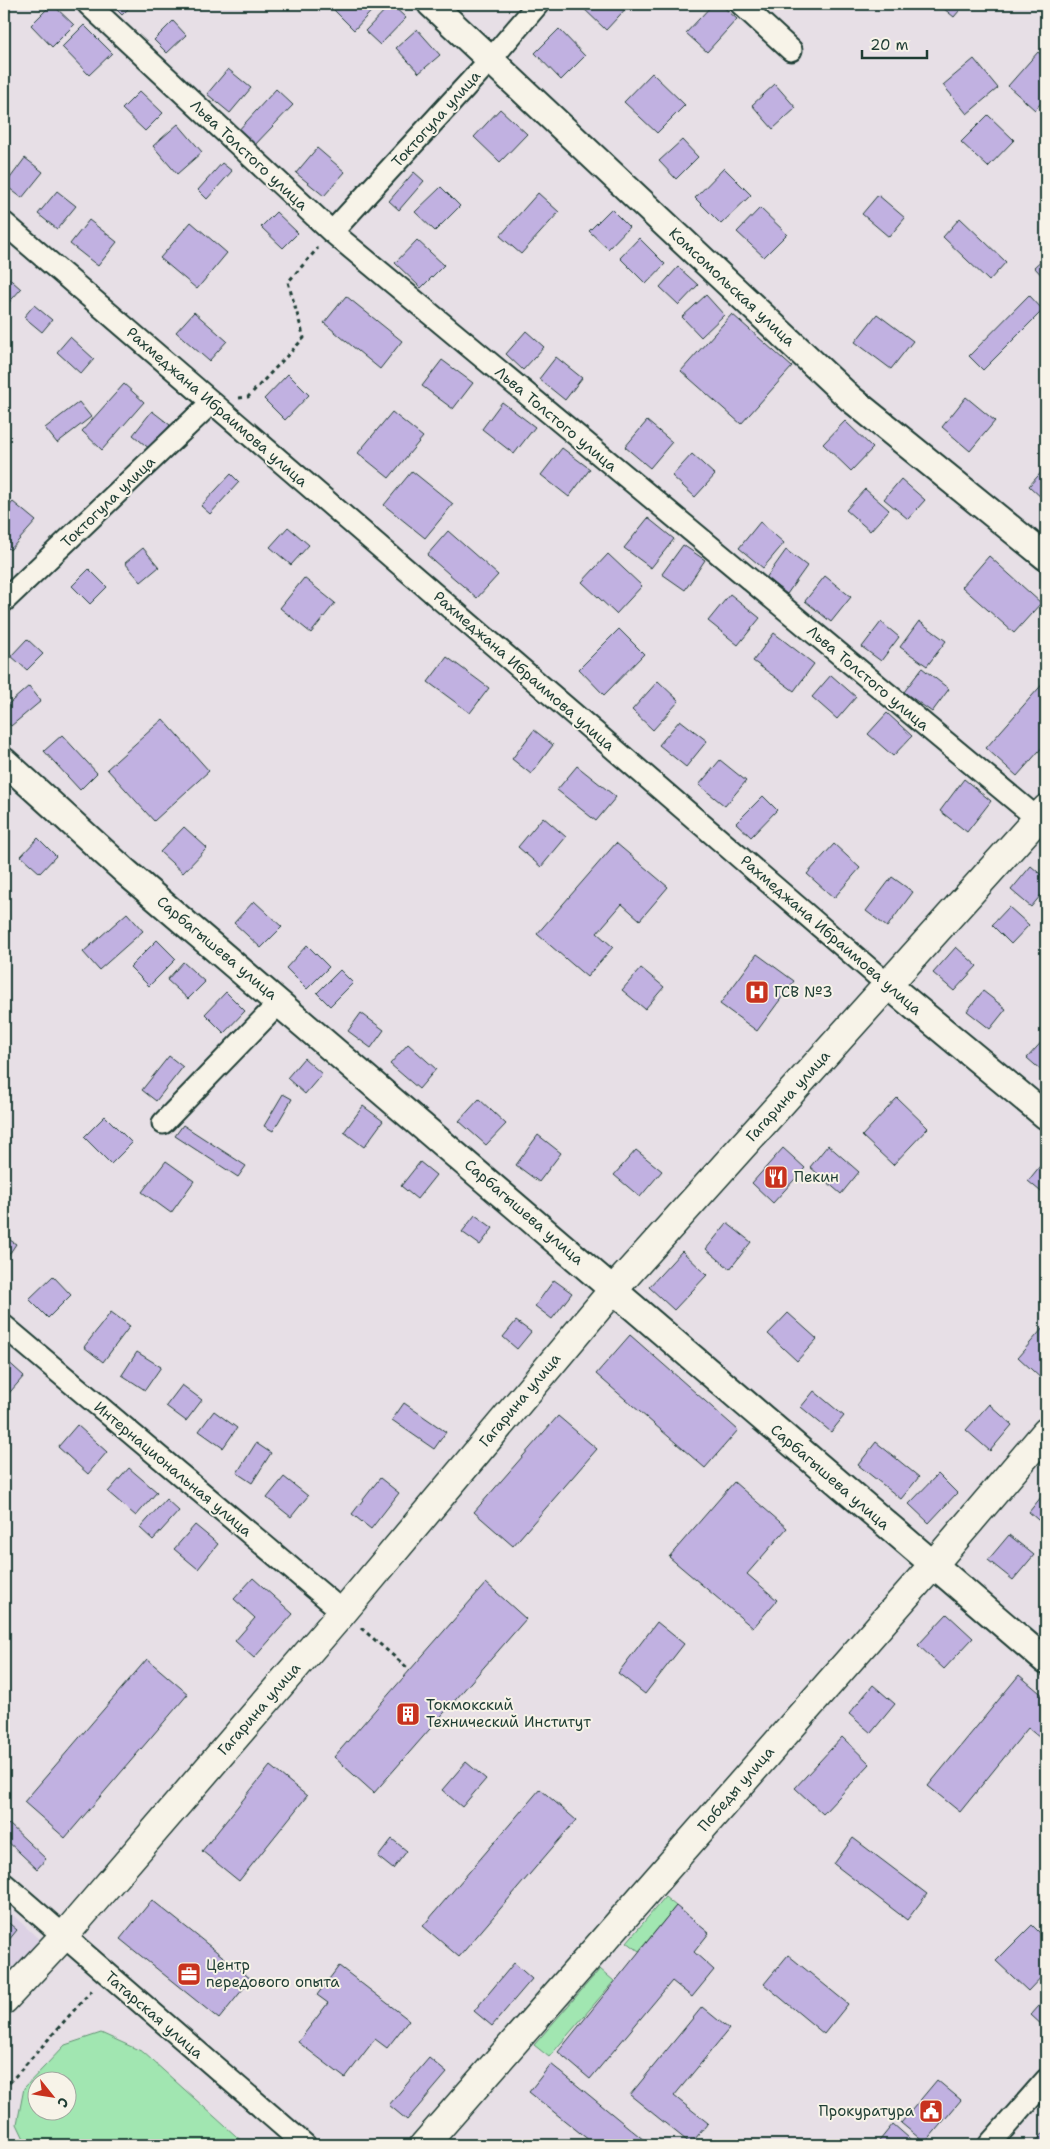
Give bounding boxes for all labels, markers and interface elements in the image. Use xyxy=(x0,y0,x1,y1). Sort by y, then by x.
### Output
scale bar xyxy=(862,28,928,60)
text: 20 m xyxy=(870,35,909,55)
street label: Токтогула улица xyxy=(387,66,485,172)
street label: Льва Толстого улица xyxy=(186,95,312,215)
street label: Комсомольская улица xyxy=(665,223,800,351)
street label: Рахмеджана Ибраимова улица xyxy=(122,323,312,492)
street label: Льва Толстого улица xyxy=(491,362,622,476)
street label: Токтогула улица xyxy=(56,451,160,552)
street label: Рахмеджана Ибраимова улица xyxy=(429,587,619,756)
street label: Льва Толстого улица xyxy=(803,621,934,735)
street label: Рахмеджана Ибраимова улица xyxy=(736,851,926,1020)
street label: Сарбагышева улица xyxy=(152,892,282,1005)
hospital icon: ГСВ №3 xyxy=(744,979,770,1005)
place label: ГСВ №3 xyxy=(774,982,833,1002)
street label: Гагарина улица xyxy=(742,1045,835,1146)
street label: Сарбагышева улица xyxy=(460,1155,588,1270)
restaurant icon: Пекин xyxy=(763,1164,789,1190)
place label: Пекин xyxy=(794,1167,839,1187)
street label: Гагарина улица xyxy=(475,1348,566,1451)
street label: Интернациональная улица xyxy=(90,1397,257,1541)
street label: Сарбагышева улица xyxy=(766,1420,894,1535)
street label: Гагарина улица xyxy=(213,1658,305,1760)
place label: Токмокский Технический Институт xyxy=(426,1695,591,1732)
building icon: Токмокский Технический Институт xyxy=(395,1701,421,1727)
street label: Победы улица xyxy=(693,1742,779,1836)
place label: Центр передового опыта xyxy=(206,1955,340,1992)
office icon: Центр передового опыта xyxy=(176,1961,202,1987)
street label: Татарская улица xyxy=(101,1967,208,2064)
north arrow xyxy=(28,2072,78,2122)
text: С xyxy=(53,2094,73,2111)
public building icon: Прокуратура xyxy=(918,2098,944,2124)
place label: Прокуратура xyxy=(819,2101,915,2121)

